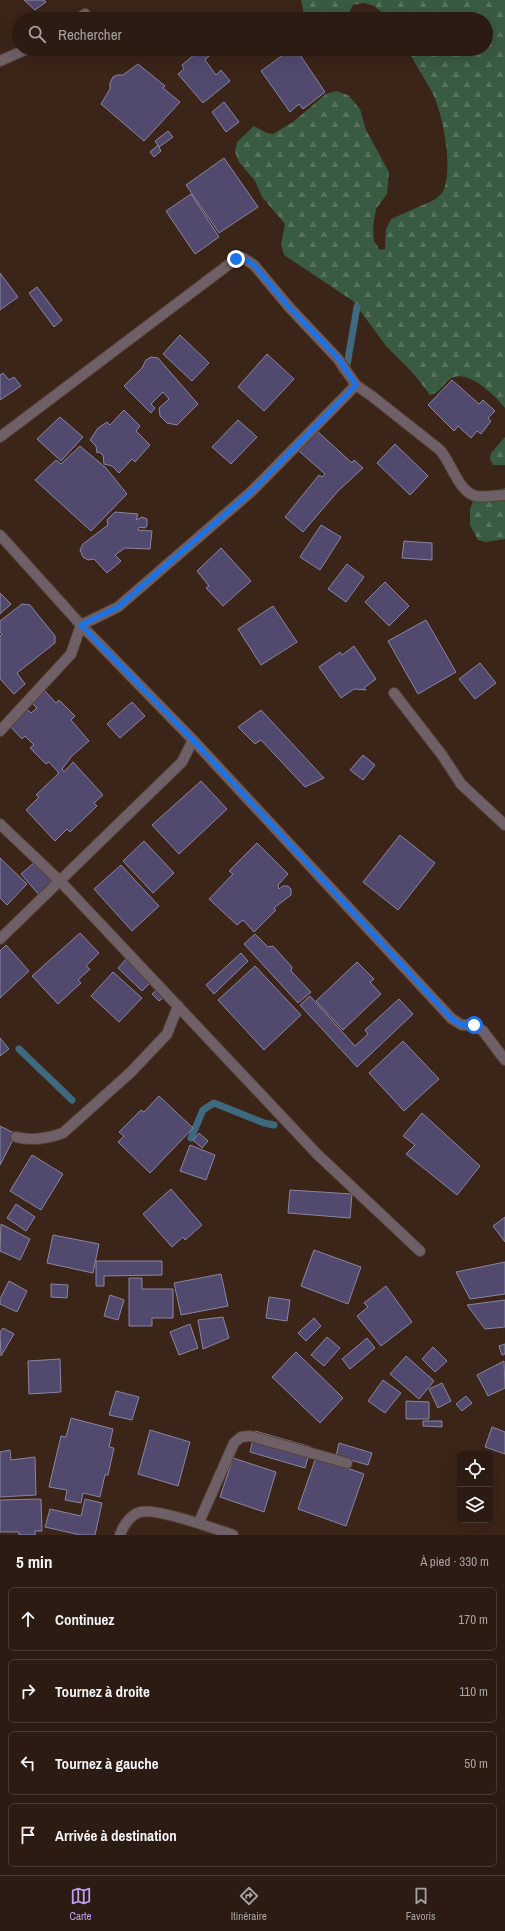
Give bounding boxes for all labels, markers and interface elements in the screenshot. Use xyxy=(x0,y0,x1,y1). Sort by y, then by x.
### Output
search box xyxy=(12,12,493,56)
icon: search xyxy=(26,23,48,45)
text: Rechercher xyxy=(58,24,122,45)
route end xyxy=(227,250,245,268)
route start xyxy=(465,1016,483,1034)
map controls xyxy=(457,1451,493,1523)
button: locate xyxy=(457,1451,493,1487)
button: layers xyxy=(457,1487,493,1523)
text: 5 min xyxy=(16,1550,52,1573)
text: À pied · 330 m xyxy=(420,1553,489,1570)
icon: ahead xyxy=(17,1608,39,1630)
text: Continuez xyxy=(55,1609,114,1630)
text: 170 m xyxy=(458,1611,488,1628)
icon: right xyxy=(17,1680,39,1702)
text: Tournez à droite xyxy=(55,1681,150,1702)
text: 110 m xyxy=(459,1683,488,1700)
icon: left xyxy=(17,1752,39,1774)
text: Tournez à gauche xyxy=(55,1753,159,1774)
text: 50 m xyxy=(464,1755,488,1772)
icon: arrive xyxy=(17,1824,39,1846)
text: Arrivée à destination xyxy=(55,1825,177,1846)
tab: Carte xyxy=(70,1885,92,1923)
tab: Itinéraire xyxy=(231,1885,267,1923)
tab: Favoris xyxy=(406,1885,435,1923)

